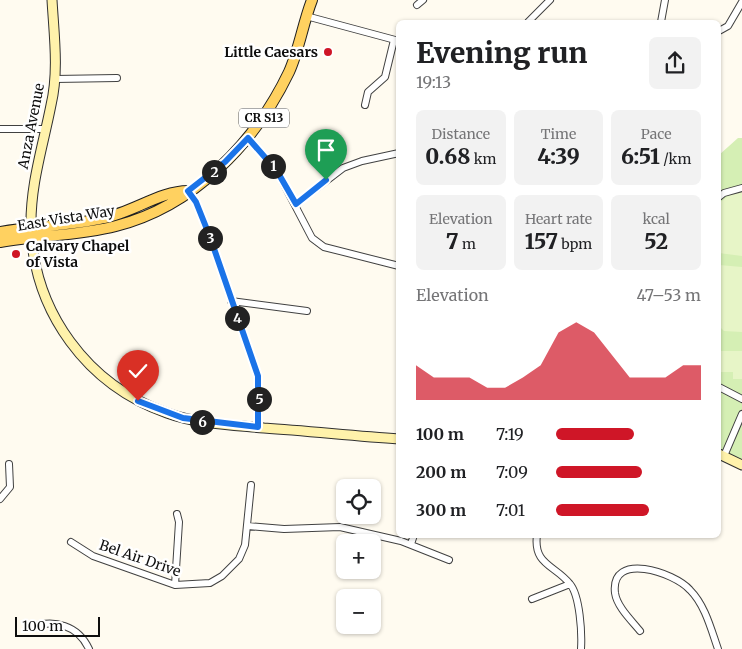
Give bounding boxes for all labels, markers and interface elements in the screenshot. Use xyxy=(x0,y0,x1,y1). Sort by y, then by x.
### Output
text: Evening run xyxy=(416,35,587,71)
button: share xyxy=(649,37,701,89)
place label: Little Caesars xyxy=(224,43,318,61)
marker: Little Caesars xyxy=(322,46,334,58)
text: 19:13 xyxy=(416,72,451,92)
street label: Anza Avenue xyxy=(14,82,48,171)
road number: CR S13 xyxy=(239,109,289,128)
text: Distance xyxy=(432,125,490,143)
text: Time xyxy=(541,125,576,143)
text: Pace xyxy=(641,125,671,143)
pin xyxy=(305,129,347,180)
icon: arrive xyxy=(312,136,340,164)
text: 0.68 xyxy=(425,143,470,170)
text: 4:39 xyxy=(537,143,580,170)
text: 6:51 xyxy=(621,143,660,170)
text: km xyxy=(470,150,497,168)
text: /km xyxy=(660,150,691,168)
pin: 1 xyxy=(260,154,286,178)
text: 1 xyxy=(270,157,277,175)
pin: 2 xyxy=(202,160,226,184)
text: 2 xyxy=(210,163,219,181)
street label: East Vista Way xyxy=(16,201,117,235)
text: Elevation xyxy=(429,210,493,228)
text: Heart rate xyxy=(525,210,592,228)
text: kcal xyxy=(642,210,670,228)
pin: 3 xyxy=(198,226,222,250)
text: 7 xyxy=(446,228,459,255)
text: 157 xyxy=(525,228,558,255)
text: 52 xyxy=(644,228,668,255)
text: 3 xyxy=(206,229,215,247)
text: m xyxy=(459,235,476,253)
text: bpm xyxy=(558,235,592,253)
place label: Calvary Chapel of Vista xyxy=(26,237,130,271)
marker: Calvary Chapel of Vista xyxy=(10,248,22,260)
text: Elevation xyxy=(416,285,489,305)
text: 47–53 m xyxy=(636,285,701,305)
pin: 4 xyxy=(224,306,250,330)
text: 4 xyxy=(233,309,242,327)
pin xyxy=(117,350,159,401)
icon: check xyxy=(124,357,152,385)
pin: 5 xyxy=(246,386,272,412)
text: 5 xyxy=(255,390,264,408)
pin: 6 xyxy=(190,410,214,434)
text: 6 xyxy=(198,413,207,431)
text: 100 m xyxy=(416,424,464,444)
text: 7:19 xyxy=(496,424,524,444)
text: 200 m xyxy=(416,462,466,482)
text: 7:09 xyxy=(496,462,528,482)
map controls xyxy=(336,479,381,634)
button: locate xyxy=(336,479,381,524)
text: 300 m xyxy=(416,500,466,520)
text: 7:01 xyxy=(496,500,525,520)
button: + xyxy=(336,534,381,579)
street label: Bel Air Drive xyxy=(97,536,183,580)
button: − xyxy=(336,589,381,634)
scale bar xyxy=(15,614,100,637)
text: 100 m xyxy=(22,617,63,635)

